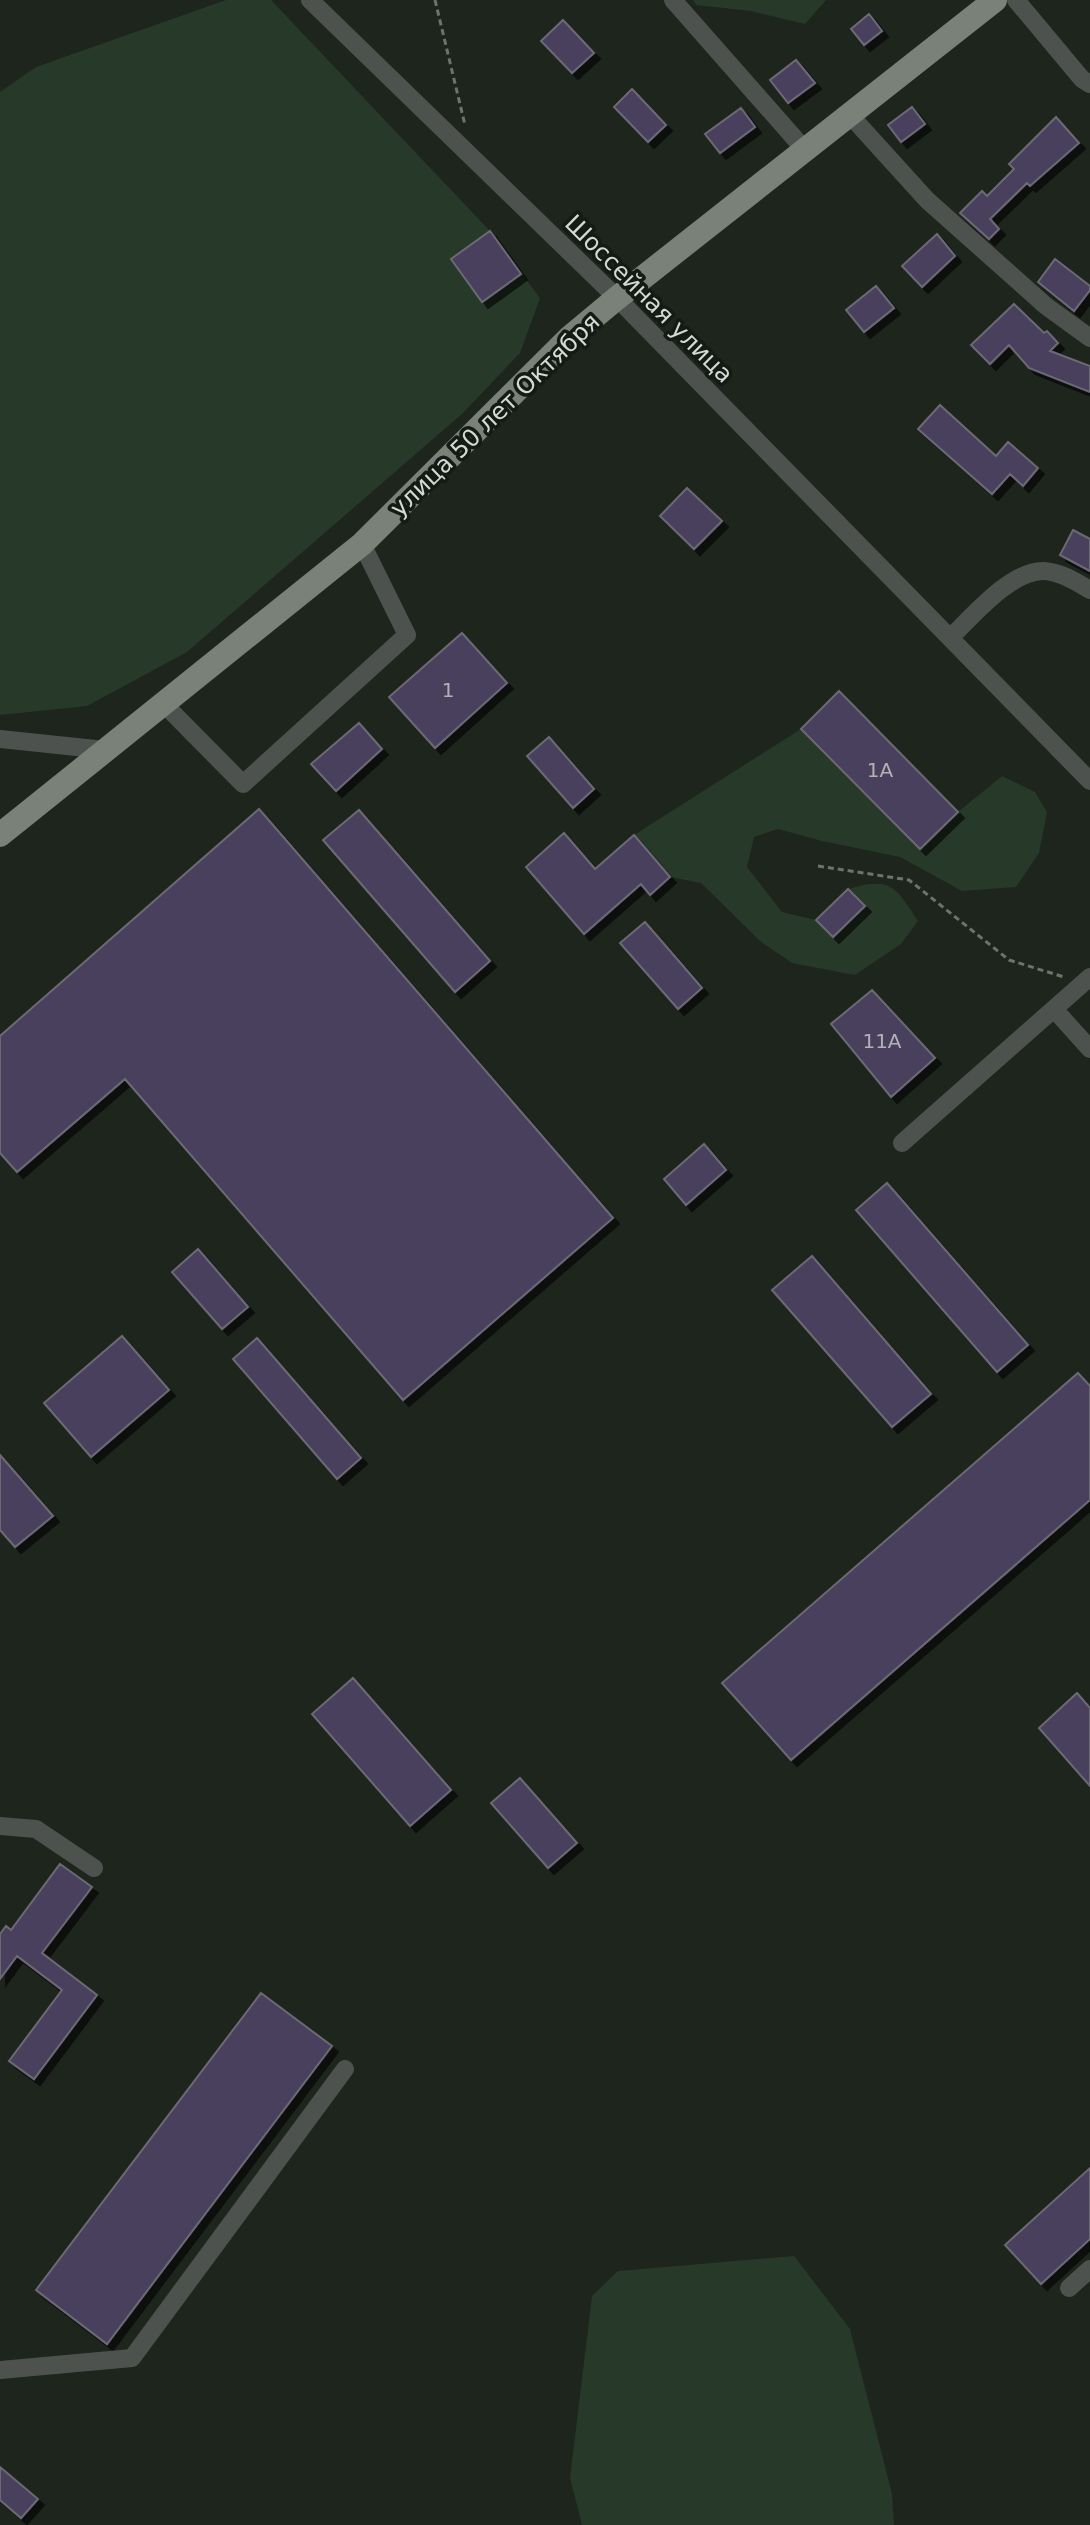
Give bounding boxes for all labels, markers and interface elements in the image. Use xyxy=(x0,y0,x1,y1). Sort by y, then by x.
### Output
street label: Шоссейная улица xyxy=(559,209,739,389)
street label: улица 50 лет Октября xyxy=(385,308,605,522)
house number: 1 xyxy=(442,678,454,702)
house number: 1А xyxy=(867,758,894,782)
house number: 11А xyxy=(862,1029,902,1053)

